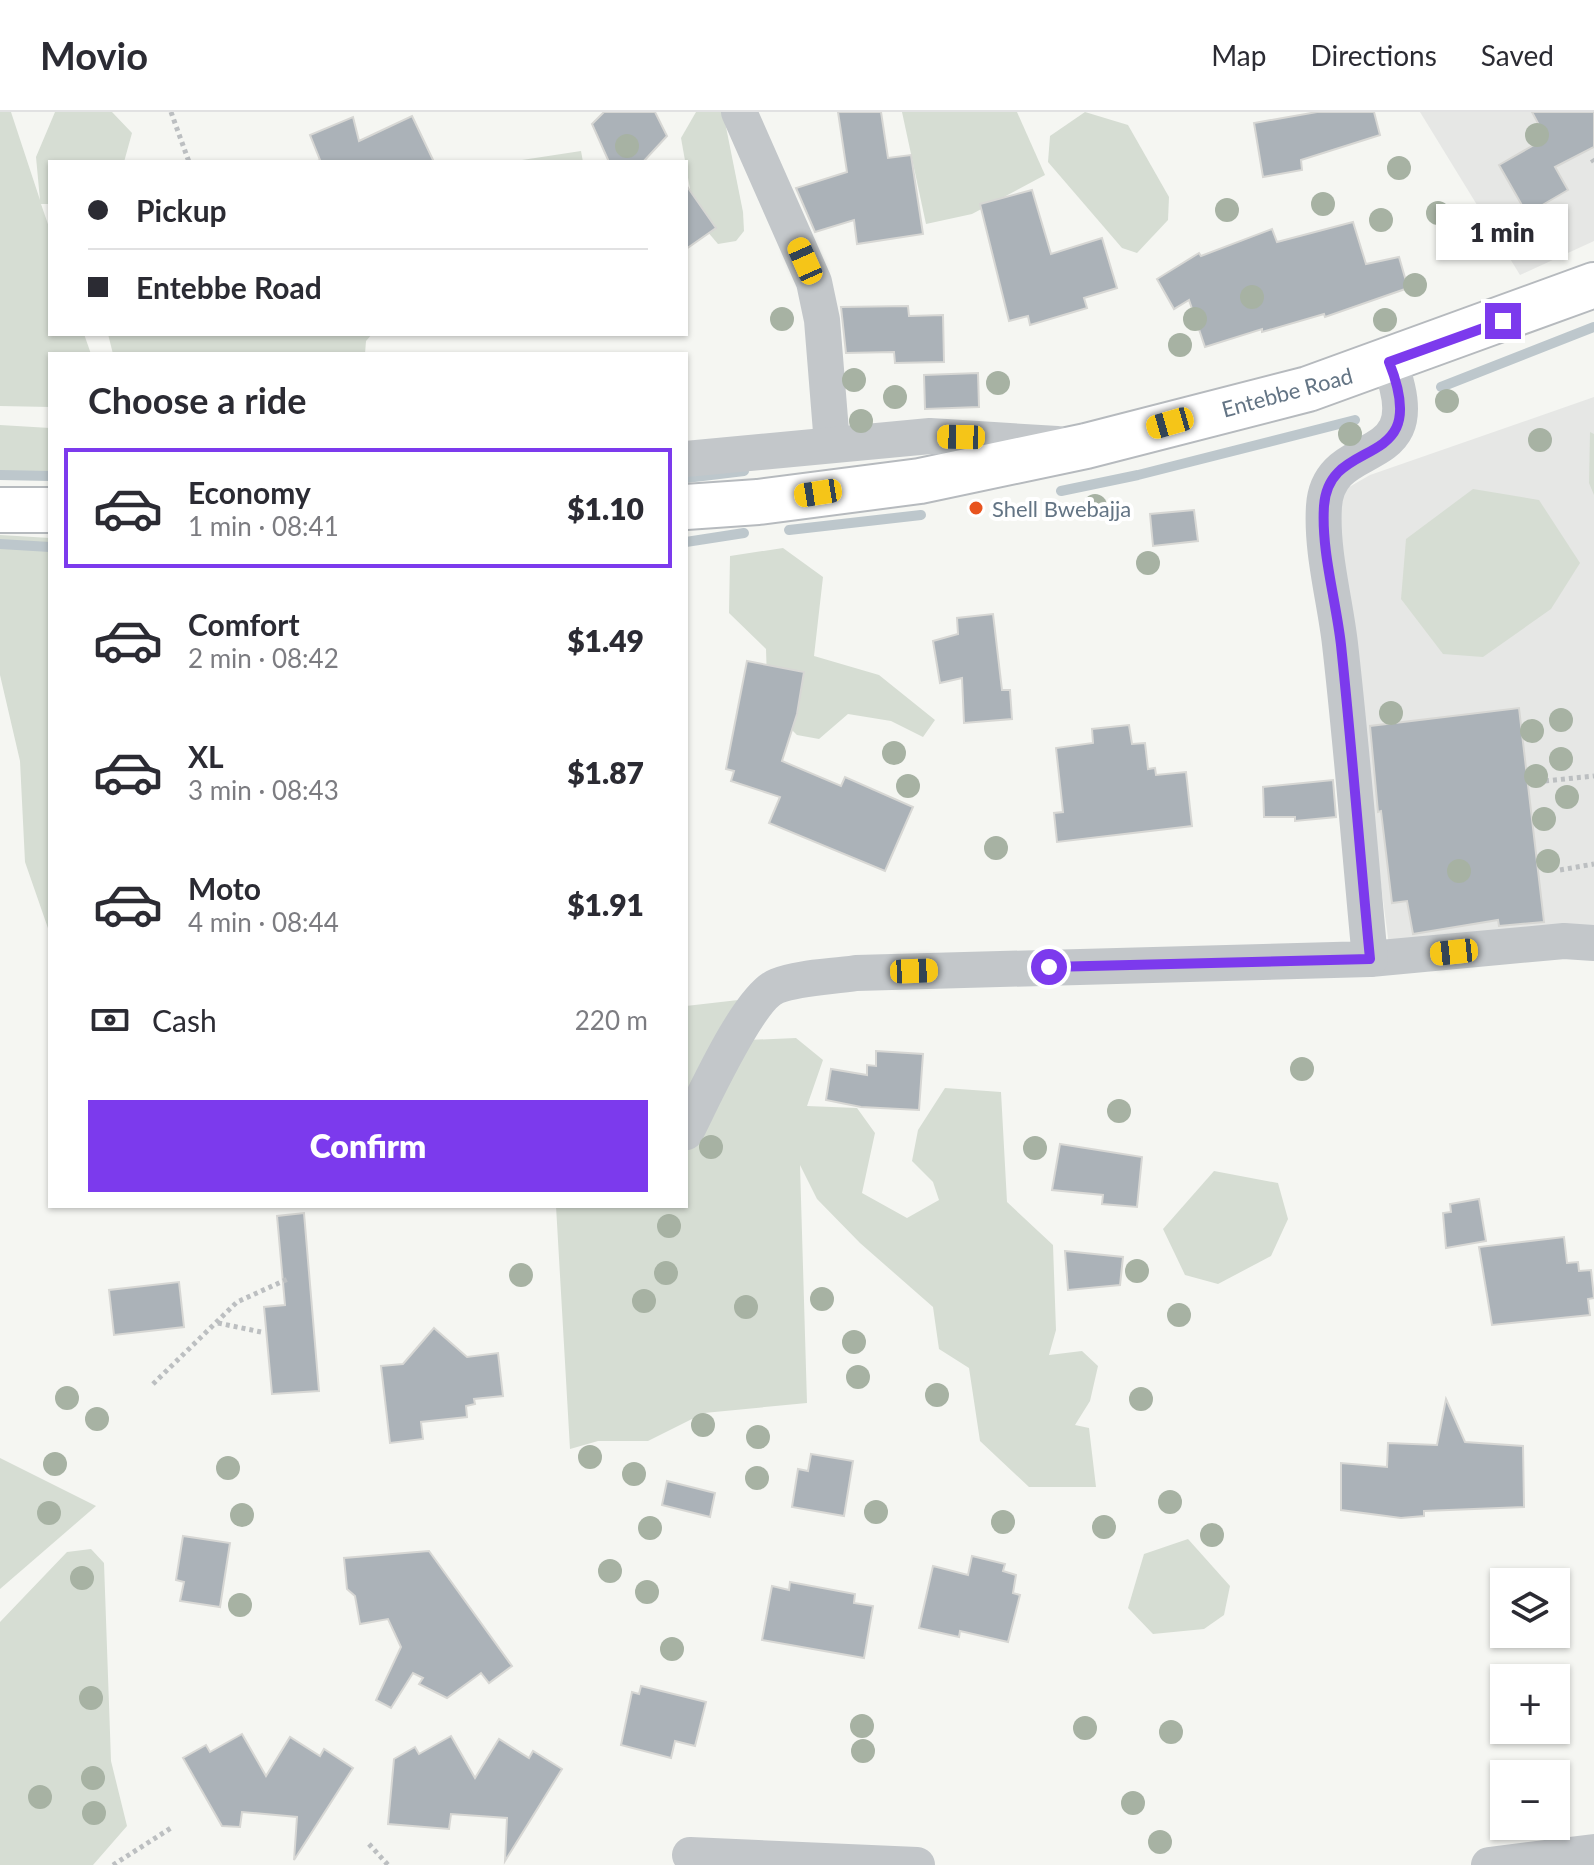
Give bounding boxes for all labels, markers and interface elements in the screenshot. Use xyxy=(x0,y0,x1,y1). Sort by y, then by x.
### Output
text: Movio xyxy=(40,32,148,78)
text: Map xyxy=(1211,38,1266,72)
text: Directions xyxy=(1310,38,1437,72)
text: Saved xyxy=(1481,38,1554,72)
text: Pickup xyxy=(136,192,227,228)
callout: 1 min xyxy=(1437,205,1569,261)
text: 1 min xyxy=(1470,216,1534,248)
car xyxy=(784,234,826,288)
text: Entebbe Road xyxy=(136,269,322,305)
route end xyxy=(1485,303,1521,339)
street label: Entebbe Road xyxy=(1218,362,1356,422)
text: Choose a ride xyxy=(88,378,307,422)
car xyxy=(1144,405,1196,441)
car xyxy=(937,425,985,449)
icon: car xyxy=(92,472,164,544)
text: Economy xyxy=(188,474,311,510)
car xyxy=(792,477,844,509)
text: $1.10 xyxy=(567,490,644,526)
place label: Shell Bwebajja xyxy=(992,495,1131,522)
marker: Shell Bwebajja xyxy=(967,499,985,517)
text: 1 min · 08:41 xyxy=(188,510,339,542)
icon: car xyxy=(92,604,164,676)
text: Comfort xyxy=(188,606,300,642)
text: $1.49 xyxy=(567,622,644,658)
text: 2 min · 08:42 xyxy=(188,642,339,674)
icon: car xyxy=(92,736,164,808)
text: XL xyxy=(188,738,224,774)
text: $1.87 xyxy=(567,754,644,790)
text: 3 min · 08:43 xyxy=(188,774,339,806)
icon: car xyxy=(92,868,164,940)
text: Moto xyxy=(188,870,261,906)
text: $1.91 xyxy=(567,886,644,922)
text: 4 min · 08:44 xyxy=(188,906,339,938)
car xyxy=(1429,938,1479,966)
route start xyxy=(1031,949,1067,985)
car xyxy=(890,958,938,984)
icon: cash xyxy=(88,998,132,1042)
text: Cash xyxy=(152,1002,217,1038)
text: 220 m xyxy=(575,1004,648,1036)
button: Confirm xyxy=(88,1100,648,1192)
map controls xyxy=(1490,1568,1570,1840)
button: layers xyxy=(1490,1568,1570,1648)
button: + xyxy=(1490,1664,1570,1744)
button: − xyxy=(1490,1760,1570,1840)

